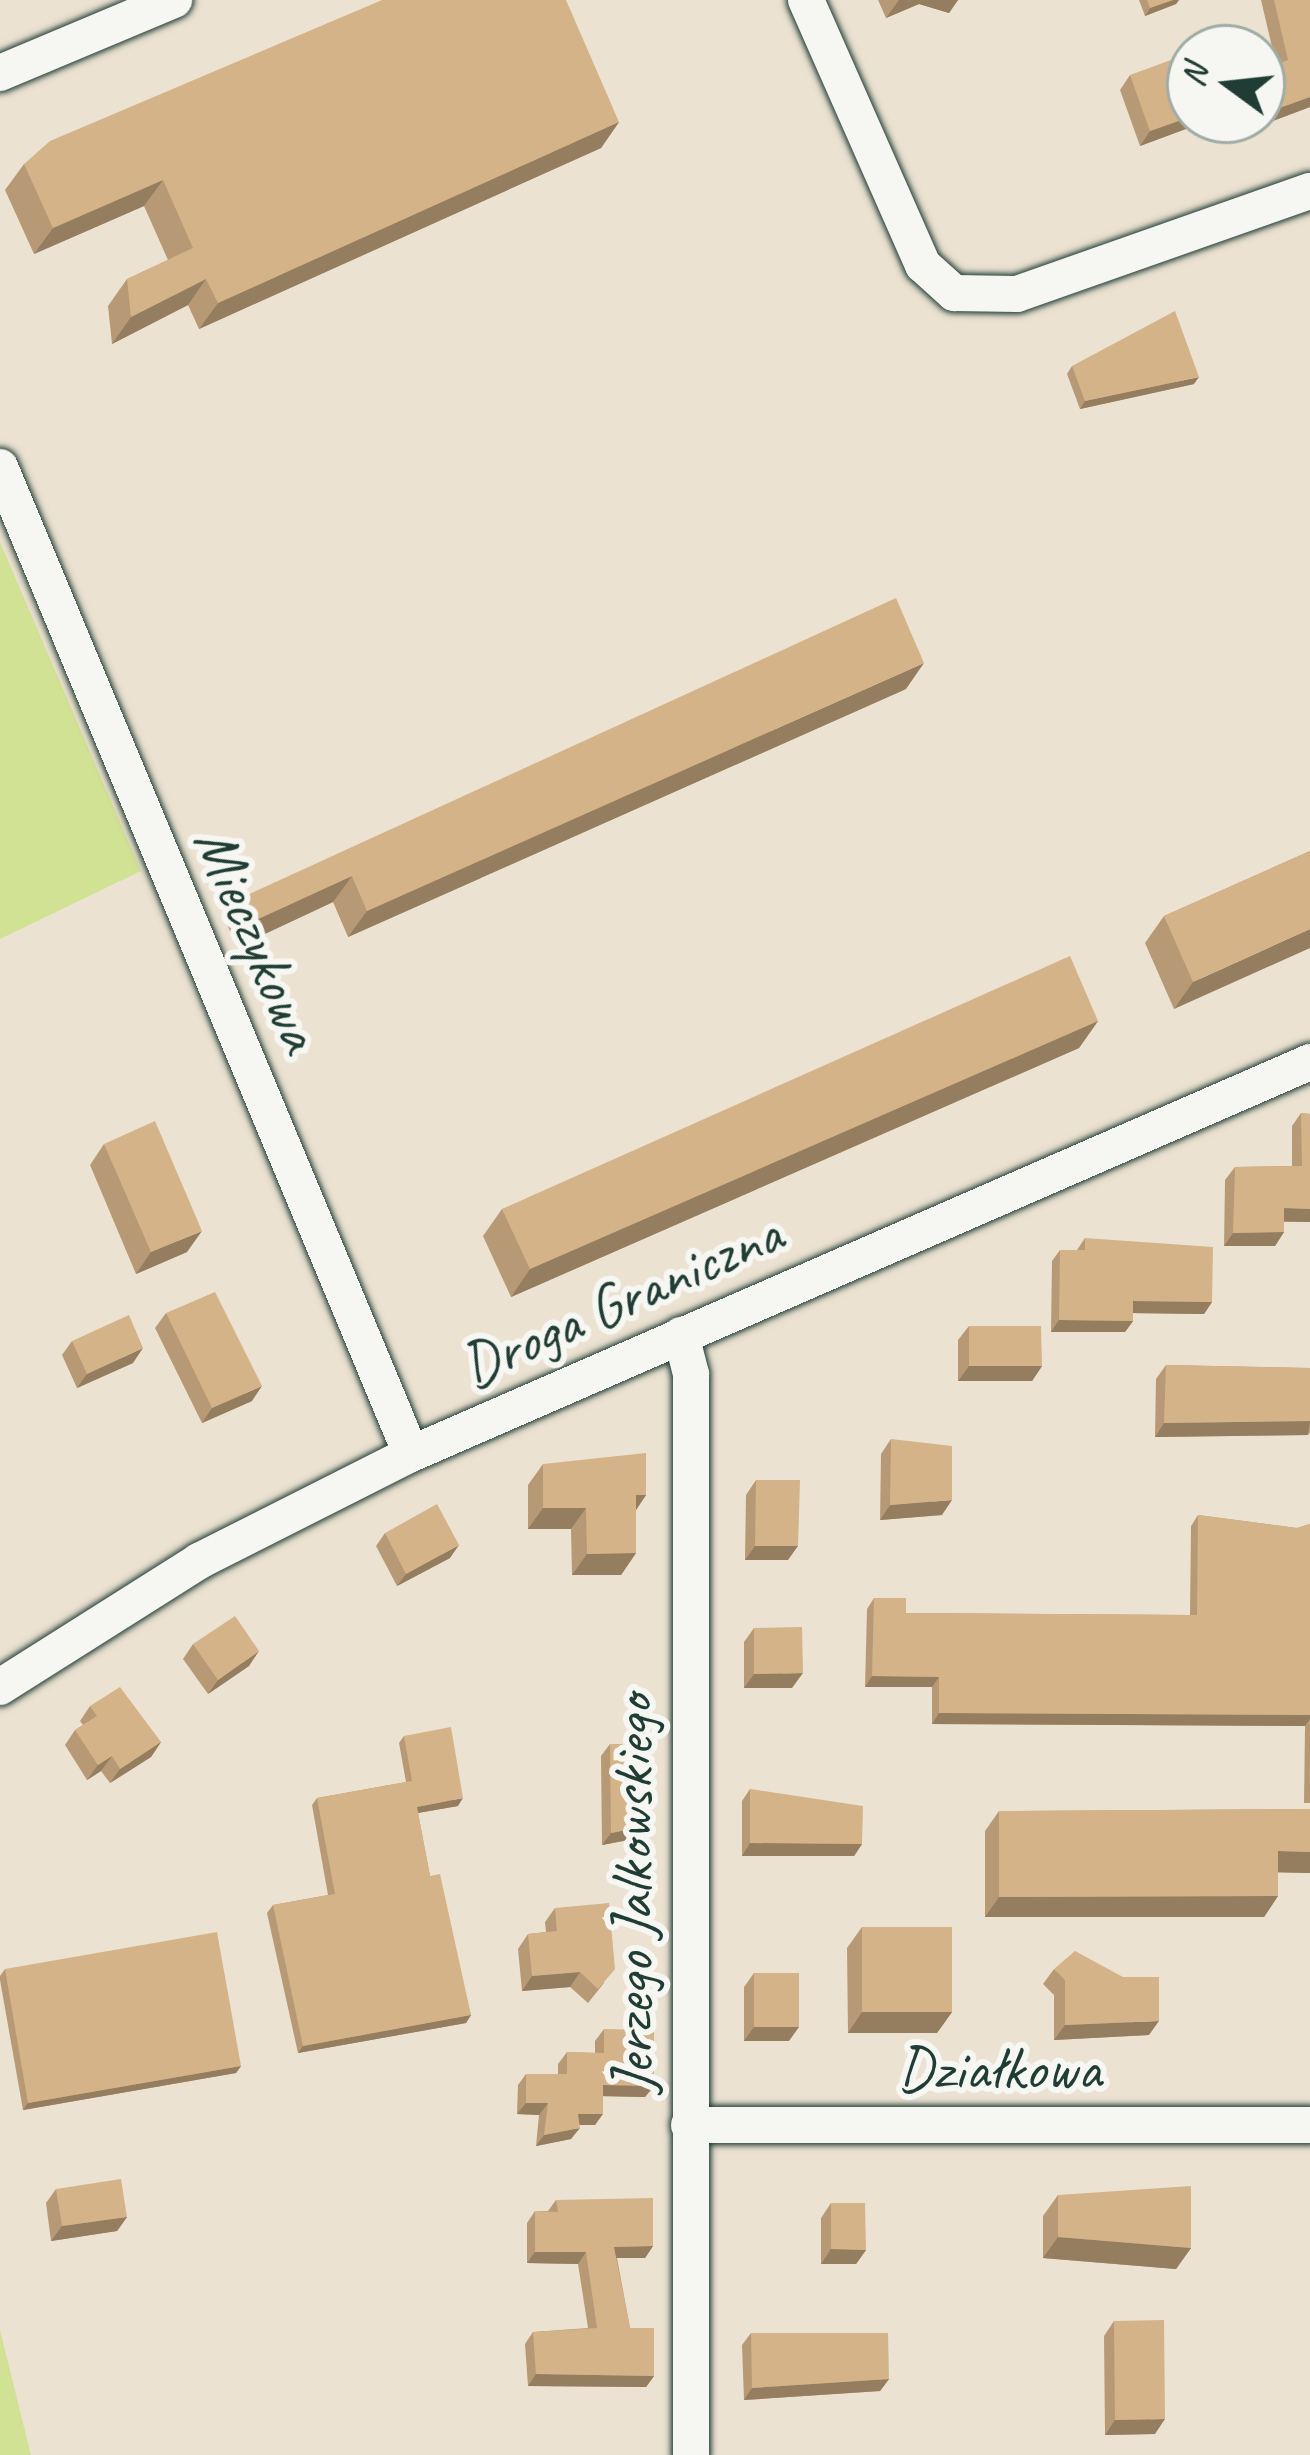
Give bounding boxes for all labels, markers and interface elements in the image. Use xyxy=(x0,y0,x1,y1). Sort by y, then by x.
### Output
north arrow xyxy=(1166,24,1286,144)
text: N xyxy=(1171,60,1217,91)
street label: Mieczykowa xyxy=(179,817,337,1061)
street label: Droga Graniczna xyxy=(448,1197,794,1403)
street label: Jerzego Jalkowskiego xyxy=(596,1695,668,2093)
street label: Działkowa xyxy=(897,2032,1101,2104)

